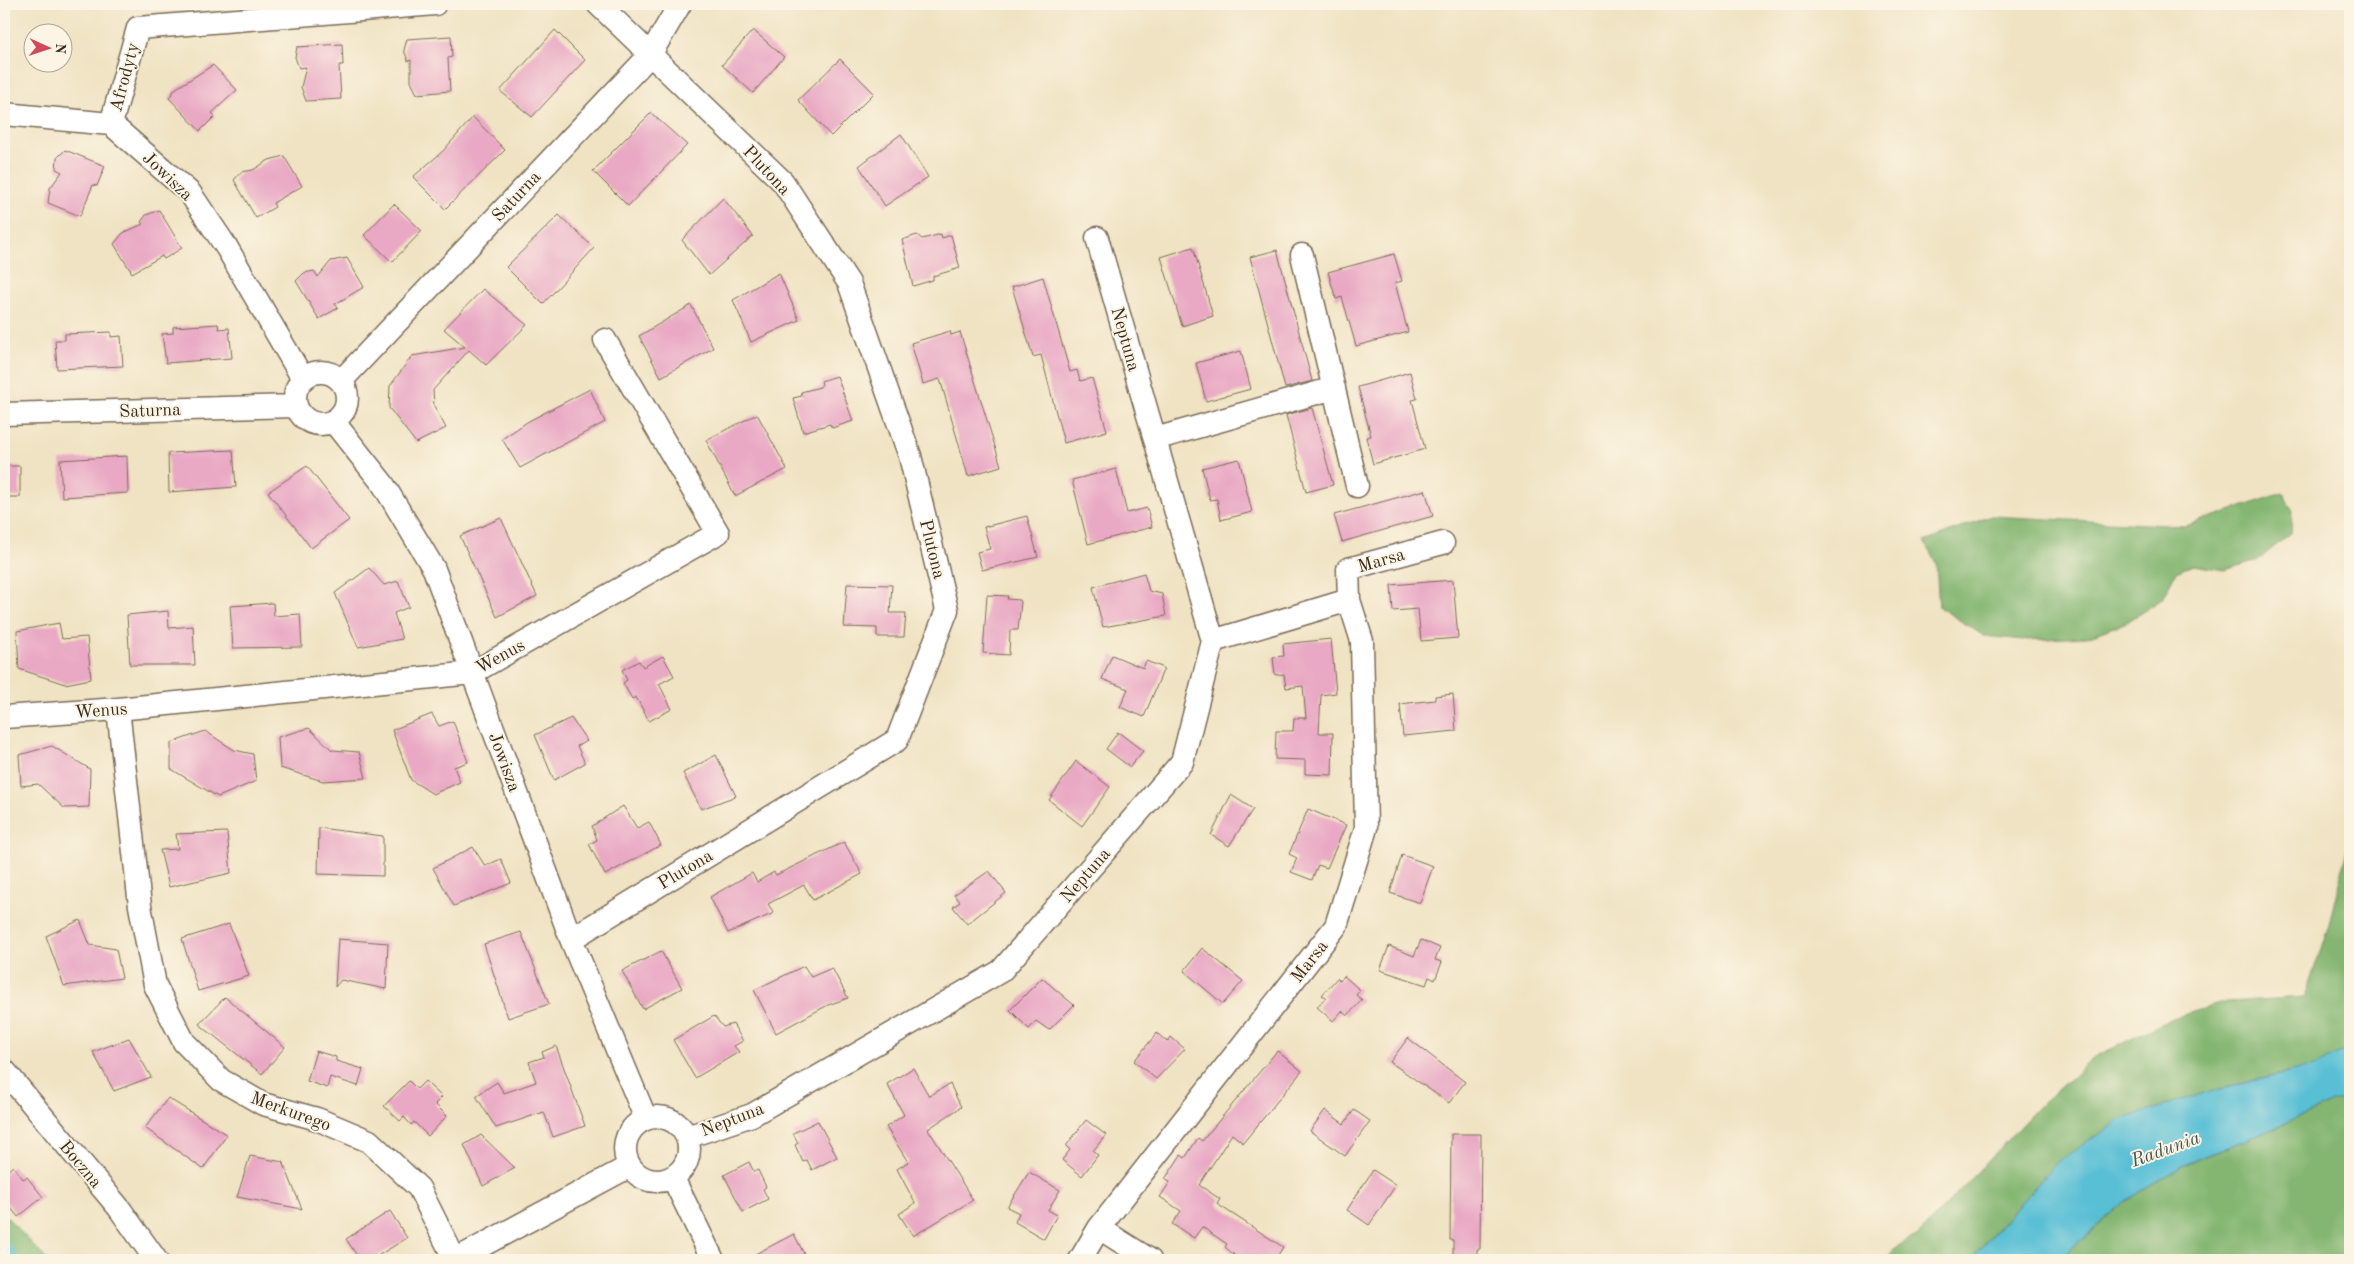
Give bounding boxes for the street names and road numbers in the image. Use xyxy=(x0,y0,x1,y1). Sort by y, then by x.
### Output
street label: Afrodyty xyxy=(107,40,143,114)
street label: Plutona xyxy=(739,142,794,199)
street label: Jowisza xyxy=(139,149,196,205)
street label: Saturna xyxy=(489,168,545,225)
street label: Neptuna xyxy=(1107,305,1143,374)
street label: Saturna xyxy=(119,401,181,421)
street label: Plutona xyxy=(916,518,948,581)
street label: Marsa xyxy=(1356,546,1407,576)
street label: Wenus xyxy=(473,636,528,678)
street label: Wenus xyxy=(74,700,128,722)
street label: Jowisza xyxy=(485,730,523,795)
street label: Neptuna xyxy=(1057,845,1114,906)
street label: Plutona xyxy=(655,846,716,893)
street label: Marsa xyxy=(1288,937,1332,986)
street label: Merkurego xyxy=(248,1089,333,1135)
street label: Neptuna xyxy=(698,1100,766,1140)
street label: Boczna xyxy=(55,1138,105,1192)

